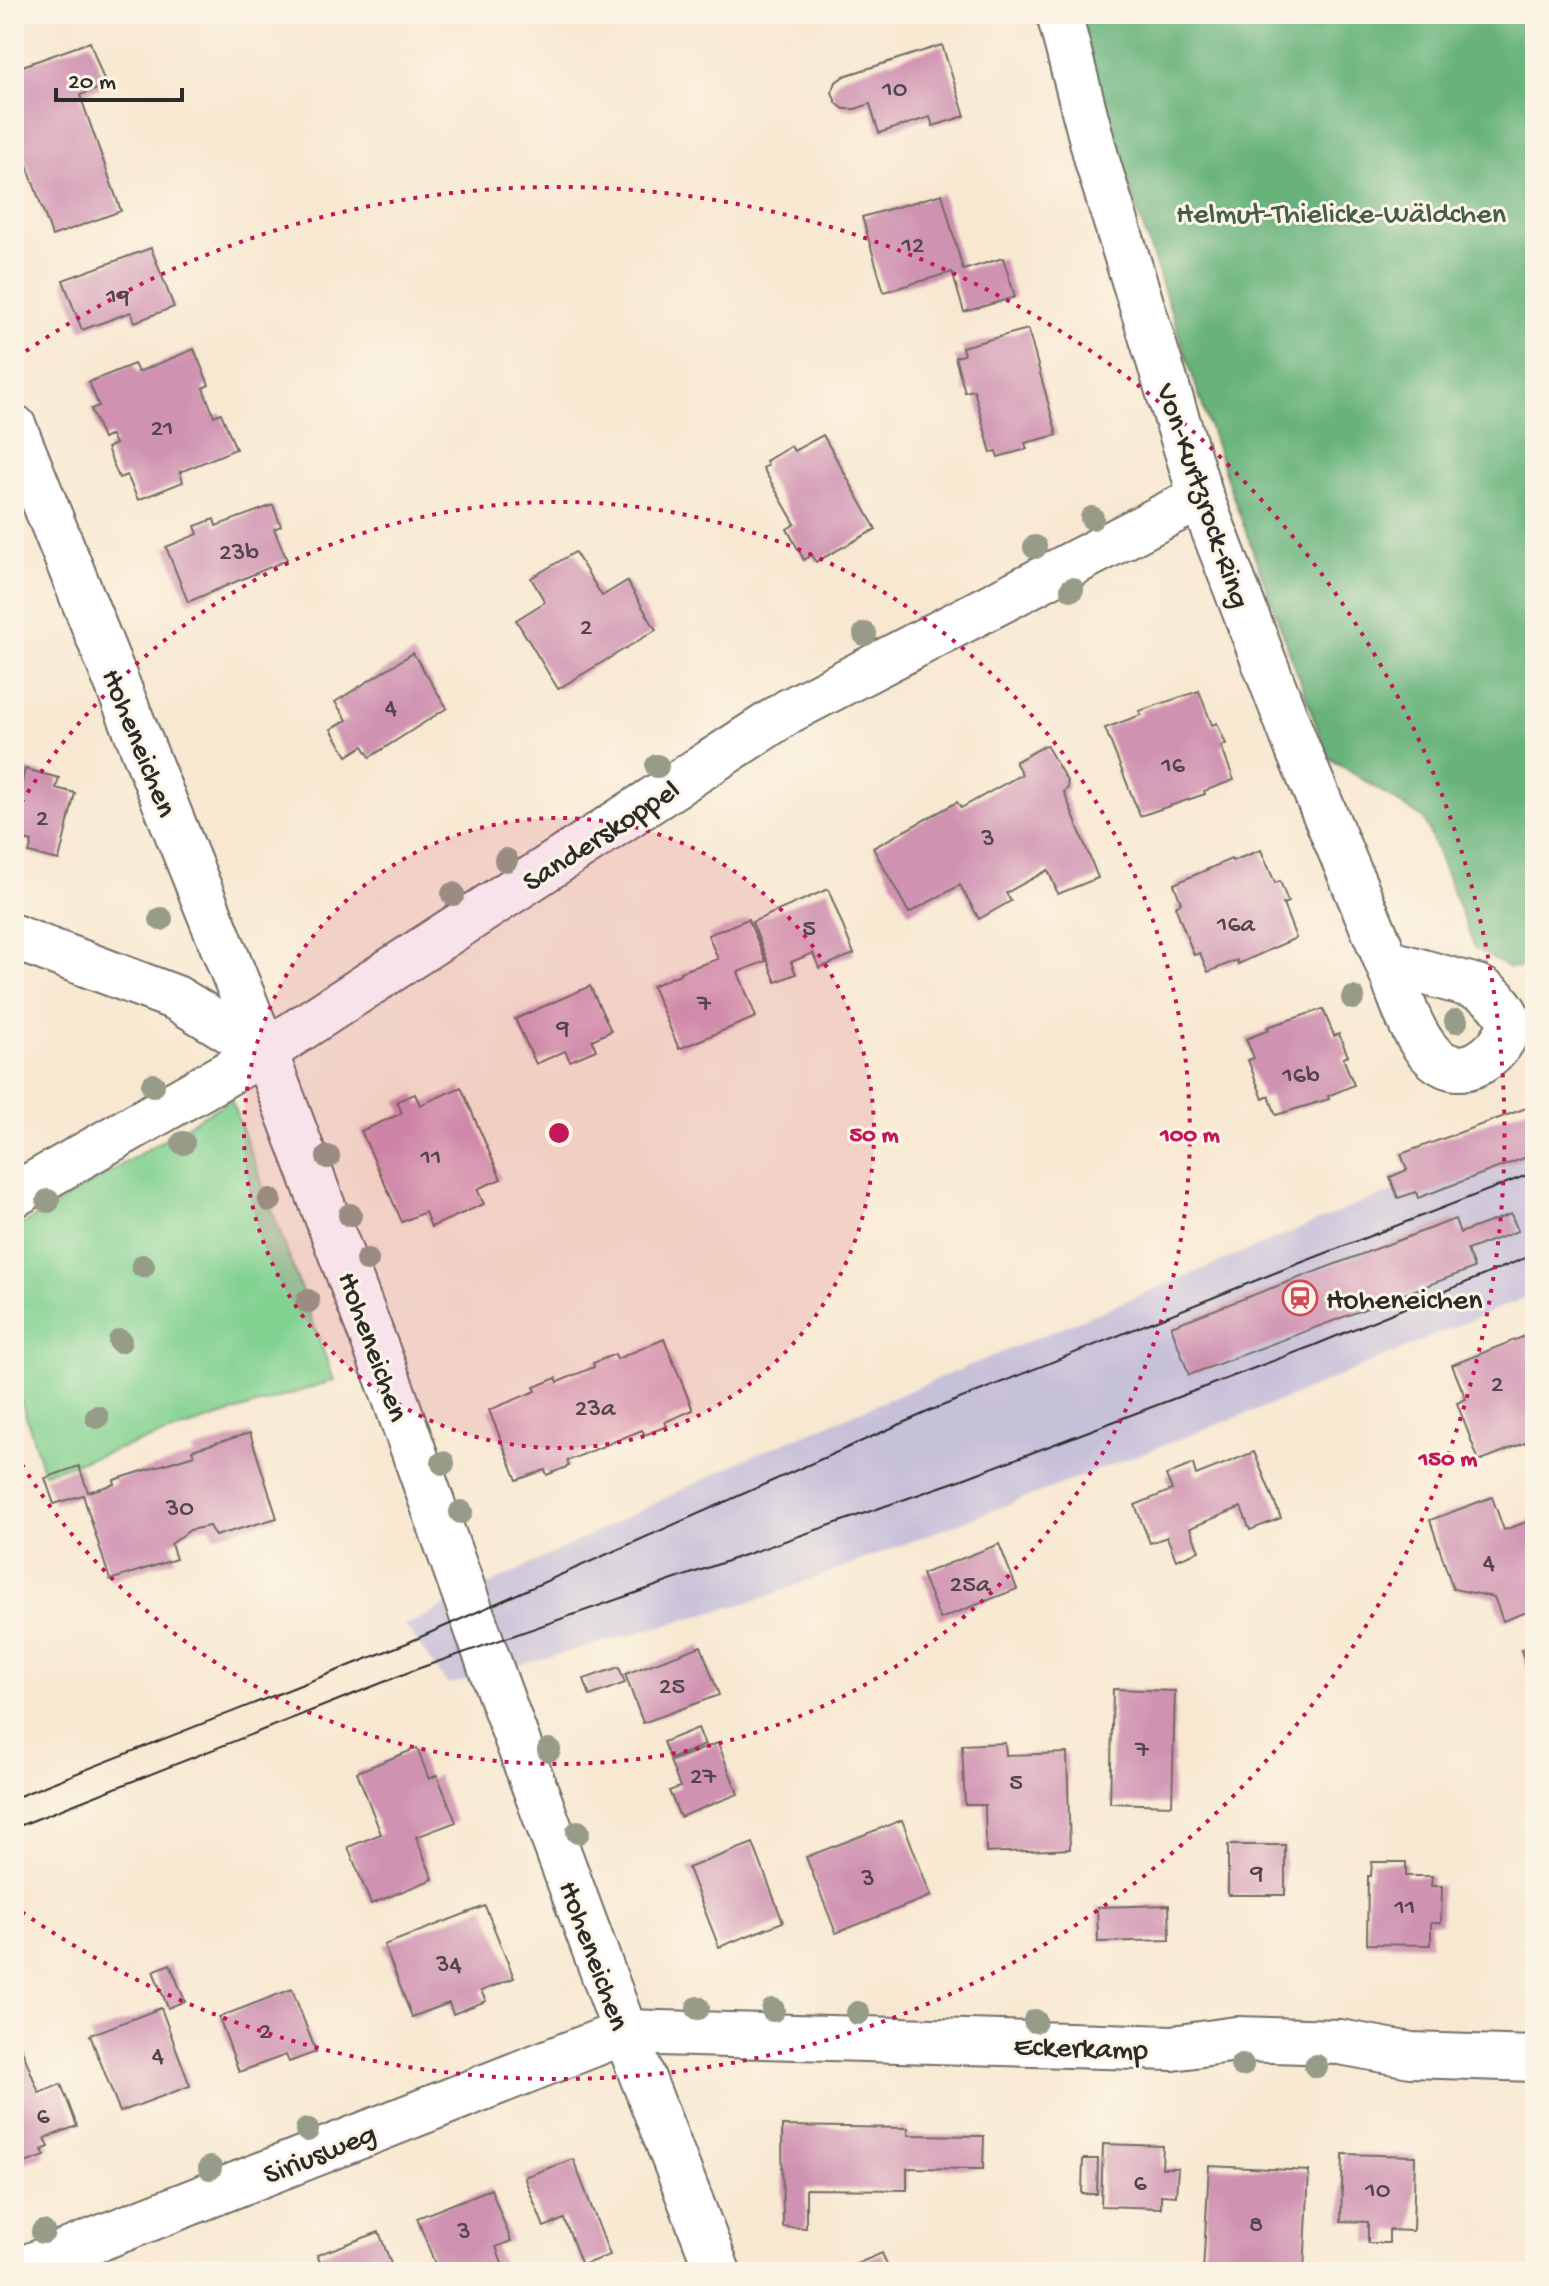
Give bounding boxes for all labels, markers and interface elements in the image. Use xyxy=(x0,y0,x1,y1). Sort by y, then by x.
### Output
scale bar xyxy=(56,52,182,102)
text: 20 m xyxy=(68,69,116,98)
house number: 10 xyxy=(881,76,908,107)
park label: Helmut-Thielicke-Wäldchen xyxy=(1176,199,1506,234)
house number: 12 xyxy=(900,232,925,263)
house number: 19 xyxy=(105,283,130,314)
street label: Von-Kurtzrock-Ring xyxy=(1146,379,1256,613)
house number: 21 xyxy=(150,415,174,446)
house number: 23b xyxy=(219,539,259,570)
house number: 2 xyxy=(580,614,593,645)
street label: Hoheneichen xyxy=(91,665,182,823)
house number: 4 xyxy=(385,694,397,725)
house number: 16 xyxy=(1160,752,1186,783)
street label: Sanderskoppel xyxy=(517,774,688,902)
house number: 2 xyxy=(36,805,49,836)
house number: 3 xyxy=(980,825,995,856)
house number: 16a xyxy=(1216,911,1257,942)
house number: 5 xyxy=(802,915,816,946)
house number: 7 xyxy=(696,990,712,1021)
house number: 9 xyxy=(555,1014,570,1045)
house number: 16b xyxy=(1281,1062,1320,1093)
centre of rings xyxy=(545,1119,573,1147)
text: 50 m xyxy=(850,1122,898,1151)
text: 100 m xyxy=(1159,1122,1220,1151)
house number: 11 xyxy=(420,1144,442,1175)
street label: Hoheneichen xyxy=(328,1268,414,1427)
station icon: Hoheneichen xyxy=(1281,1279,1319,1317)
place label: Hoheneichen xyxy=(1326,1285,1483,1320)
house number: 2 xyxy=(1491,1371,1504,1402)
house number: 23a xyxy=(575,1395,617,1426)
text: 150 m xyxy=(1418,1446,1477,1475)
house number: 30 xyxy=(165,1495,194,1526)
house number: 4 xyxy=(1483,1549,1495,1580)
house number: 25a xyxy=(950,1571,992,1602)
house number: 25 xyxy=(659,1673,685,1704)
house number: 7 xyxy=(1134,1736,1150,1767)
house number: 27 xyxy=(690,1763,718,1794)
house number: 5 xyxy=(1009,1769,1023,1800)
house number: 9 xyxy=(1249,1859,1264,1890)
house number: 3 xyxy=(860,1865,875,1896)
street label: Hoheneichen xyxy=(549,1877,635,2036)
house number: 11 xyxy=(1394,1894,1416,1925)
house number: 34 xyxy=(435,1951,462,1982)
house number: 2 xyxy=(259,2018,272,2049)
street label: Eckerkamp xyxy=(1013,2031,1149,2070)
house number: 4 xyxy=(152,2042,164,2073)
house number: 6 xyxy=(36,2103,50,2134)
street label: Siriusweg xyxy=(259,2118,382,2195)
house number: 6 xyxy=(1133,2170,1147,2201)
house number: 10 xyxy=(1364,2177,1391,2208)
house number: 8 xyxy=(1249,2211,1263,2242)
house number: 3 xyxy=(456,2218,471,2249)

